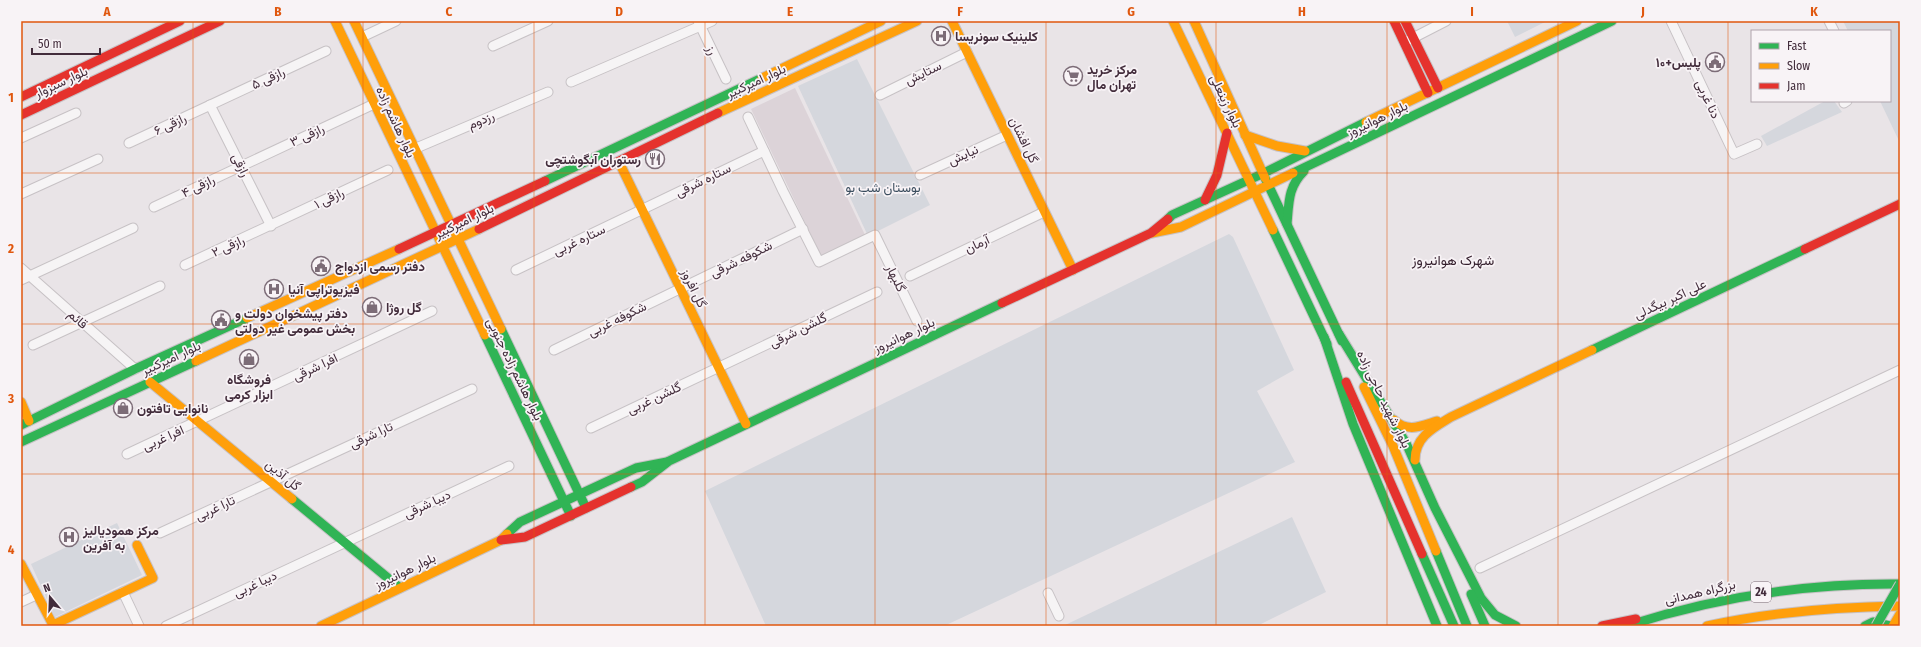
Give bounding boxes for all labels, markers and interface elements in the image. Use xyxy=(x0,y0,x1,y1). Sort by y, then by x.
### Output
text: A xyxy=(102,4,111,19)
text: B xyxy=(274,4,282,19)
text: C xyxy=(446,4,453,19)
text: D xyxy=(615,4,623,19)
text: E xyxy=(787,4,793,19)
text: F xyxy=(957,4,963,19)
text: G xyxy=(1127,4,1135,19)
text: H xyxy=(1298,4,1306,19)
text: I xyxy=(1470,4,1474,19)
text: J xyxy=(1640,4,1645,19)
text: K xyxy=(1810,4,1818,19)
hospital icon: کلینیک سونریسا xyxy=(930,25,952,47)
place label: کلینیک سونریسا xyxy=(955,29,1038,45)
scale bar xyxy=(32,30,100,56)
legend xyxy=(1751,30,1891,102)
text: 50 m xyxy=(38,37,62,51)
text: Fast xyxy=(1787,39,1806,53)
street label: رز xyxy=(702,42,721,58)
public building icon: پلیس+۱۰ xyxy=(1704,51,1726,73)
place label: پلیس+۱۰ xyxy=(1656,55,1701,72)
street label: ستایش xyxy=(902,58,944,89)
text: Slow xyxy=(1787,59,1810,73)
street label: بلوار امیرکبیر xyxy=(723,61,789,103)
place label: مرکز خرید تهران مال xyxy=(1087,62,1137,93)
street label: بلوار سبزوار xyxy=(31,63,91,102)
street label: رازقی ۵ xyxy=(249,64,288,93)
supermarket icon: مرکز خرید تهران مال xyxy=(1062,65,1084,87)
street label: بلوار زینعلی xyxy=(1206,72,1245,131)
street label: دنا غربی xyxy=(1692,77,1724,121)
text: Jam xyxy=(1787,79,1805,93)
street label: بلوار هاشم زاده xyxy=(372,84,419,161)
text: 1 xyxy=(8,90,14,105)
street label: بلوار هوانیروز xyxy=(1343,98,1411,142)
street label: رزدوم xyxy=(465,108,497,133)
street label: رازقی ۶ xyxy=(151,110,189,139)
street label: گل افشان xyxy=(1005,114,1042,166)
street label: رازقی ۳ xyxy=(287,121,327,150)
street label: نیایش xyxy=(945,141,981,169)
restaurant icon: رستوران آبگوشتچی xyxy=(644,148,666,170)
street label: رازقی xyxy=(228,151,253,180)
place label: رستوران آبگوشتچی xyxy=(545,152,641,169)
street label: ستاره شرقی xyxy=(673,160,734,201)
street label: رازقی ۴ xyxy=(179,172,217,201)
park label: بوستان شب بو xyxy=(845,180,921,196)
street label: رازقی ۱ xyxy=(312,184,347,213)
street label: بلوار امیرکبیر xyxy=(431,200,496,243)
street label: ستاره غربی xyxy=(550,221,608,260)
street label: آرمان xyxy=(962,231,993,257)
street label: رازقی ۲ xyxy=(209,232,247,261)
street label: شکوفه شرقی xyxy=(708,238,775,281)
text: 2 xyxy=(7,241,14,256)
district label: شهرک هوانیروز xyxy=(1411,252,1494,269)
public building icon: دفتر رسمی ازدواج xyxy=(310,255,332,277)
place label: دفتر رسمی ازدواج xyxy=(335,259,425,275)
street label: گلبهار xyxy=(882,261,909,295)
street label: گل افروز xyxy=(677,265,710,311)
street label: علی اکبر بیگدلی xyxy=(1631,276,1709,323)
hospital icon: فیزیوتراپی آنیا xyxy=(263,278,285,300)
place label: فیزیوتراپی آنیا xyxy=(288,282,360,299)
shop icon: گل روژا xyxy=(361,296,383,318)
street label: شکوفه غربی xyxy=(585,298,649,341)
place label: گل روژا xyxy=(386,300,422,316)
street label: قائم xyxy=(64,306,91,333)
place label: دفتر پیشخوان دولت و بخش عمومی غیر دولتی xyxy=(235,306,355,337)
public building icon: دفتر پیشخوان دولت و بخش عمومی غیر دولتی xyxy=(210,309,232,331)
street label: گلشن شرقی xyxy=(767,310,830,351)
street label: بلوار هوانیروز xyxy=(870,314,938,357)
street label: بلوار هاشم زاده جنوبی xyxy=(483,315,546,423)
street label: بلوار امیرکبیر xyxy=(138,338,204,380)
shop icon: فروشگاه ابزار کرمی xyxy=(238,348,260,370)
street label: بلوار شهید حاجی زاده xyxy=(1353,348,1414,451)
street label: افرا شرقی xyxy=(290,350,340,385)
place label: فروشگاه ابزار کرمی xyxy=(225,372,273,403)
street label: گلشن غربی xyxy=(624,379,684,418)
text: 3 xyxy=(7,391,14,406)
shop icon: نانوایی تافتون xyxy=(112,397,134,419)
place label: نانوایی تافتون xyxy=(137,401,209,417)
street label: تارا شرقی xyxy=(347,418,395,452)
street label: افرا غربی xyxy=(140,422,187,455)
street label: گل آذین xyxy=(262,456,304,495)
street label: دیبا شرقی xyxy=(401,487,453,522)
street label: تارا غربی xyxy=(193,492,238,525)
place label: مرکز همودیالیز به آفرین xyxy=(82,523,159,554)
hospital icon: مرکز همودیالیز به آفرین xyxy=(58,526,80,548)
text: 4 xyxy=(8,542,15,557)
street label: بلوار هوانیروز xyxy=(371,550,439,594)
street label: دیبا غربی xyxy=(231,567,280,601)
north arrow xyxy=(30,577,70,617)
street label: بزرگراه همدانی xyxy=(1663,577,1737,608)
text: N xyxy=(42,581,52,595)
road number: 24 xyxy=(1751,582,1771,602)

